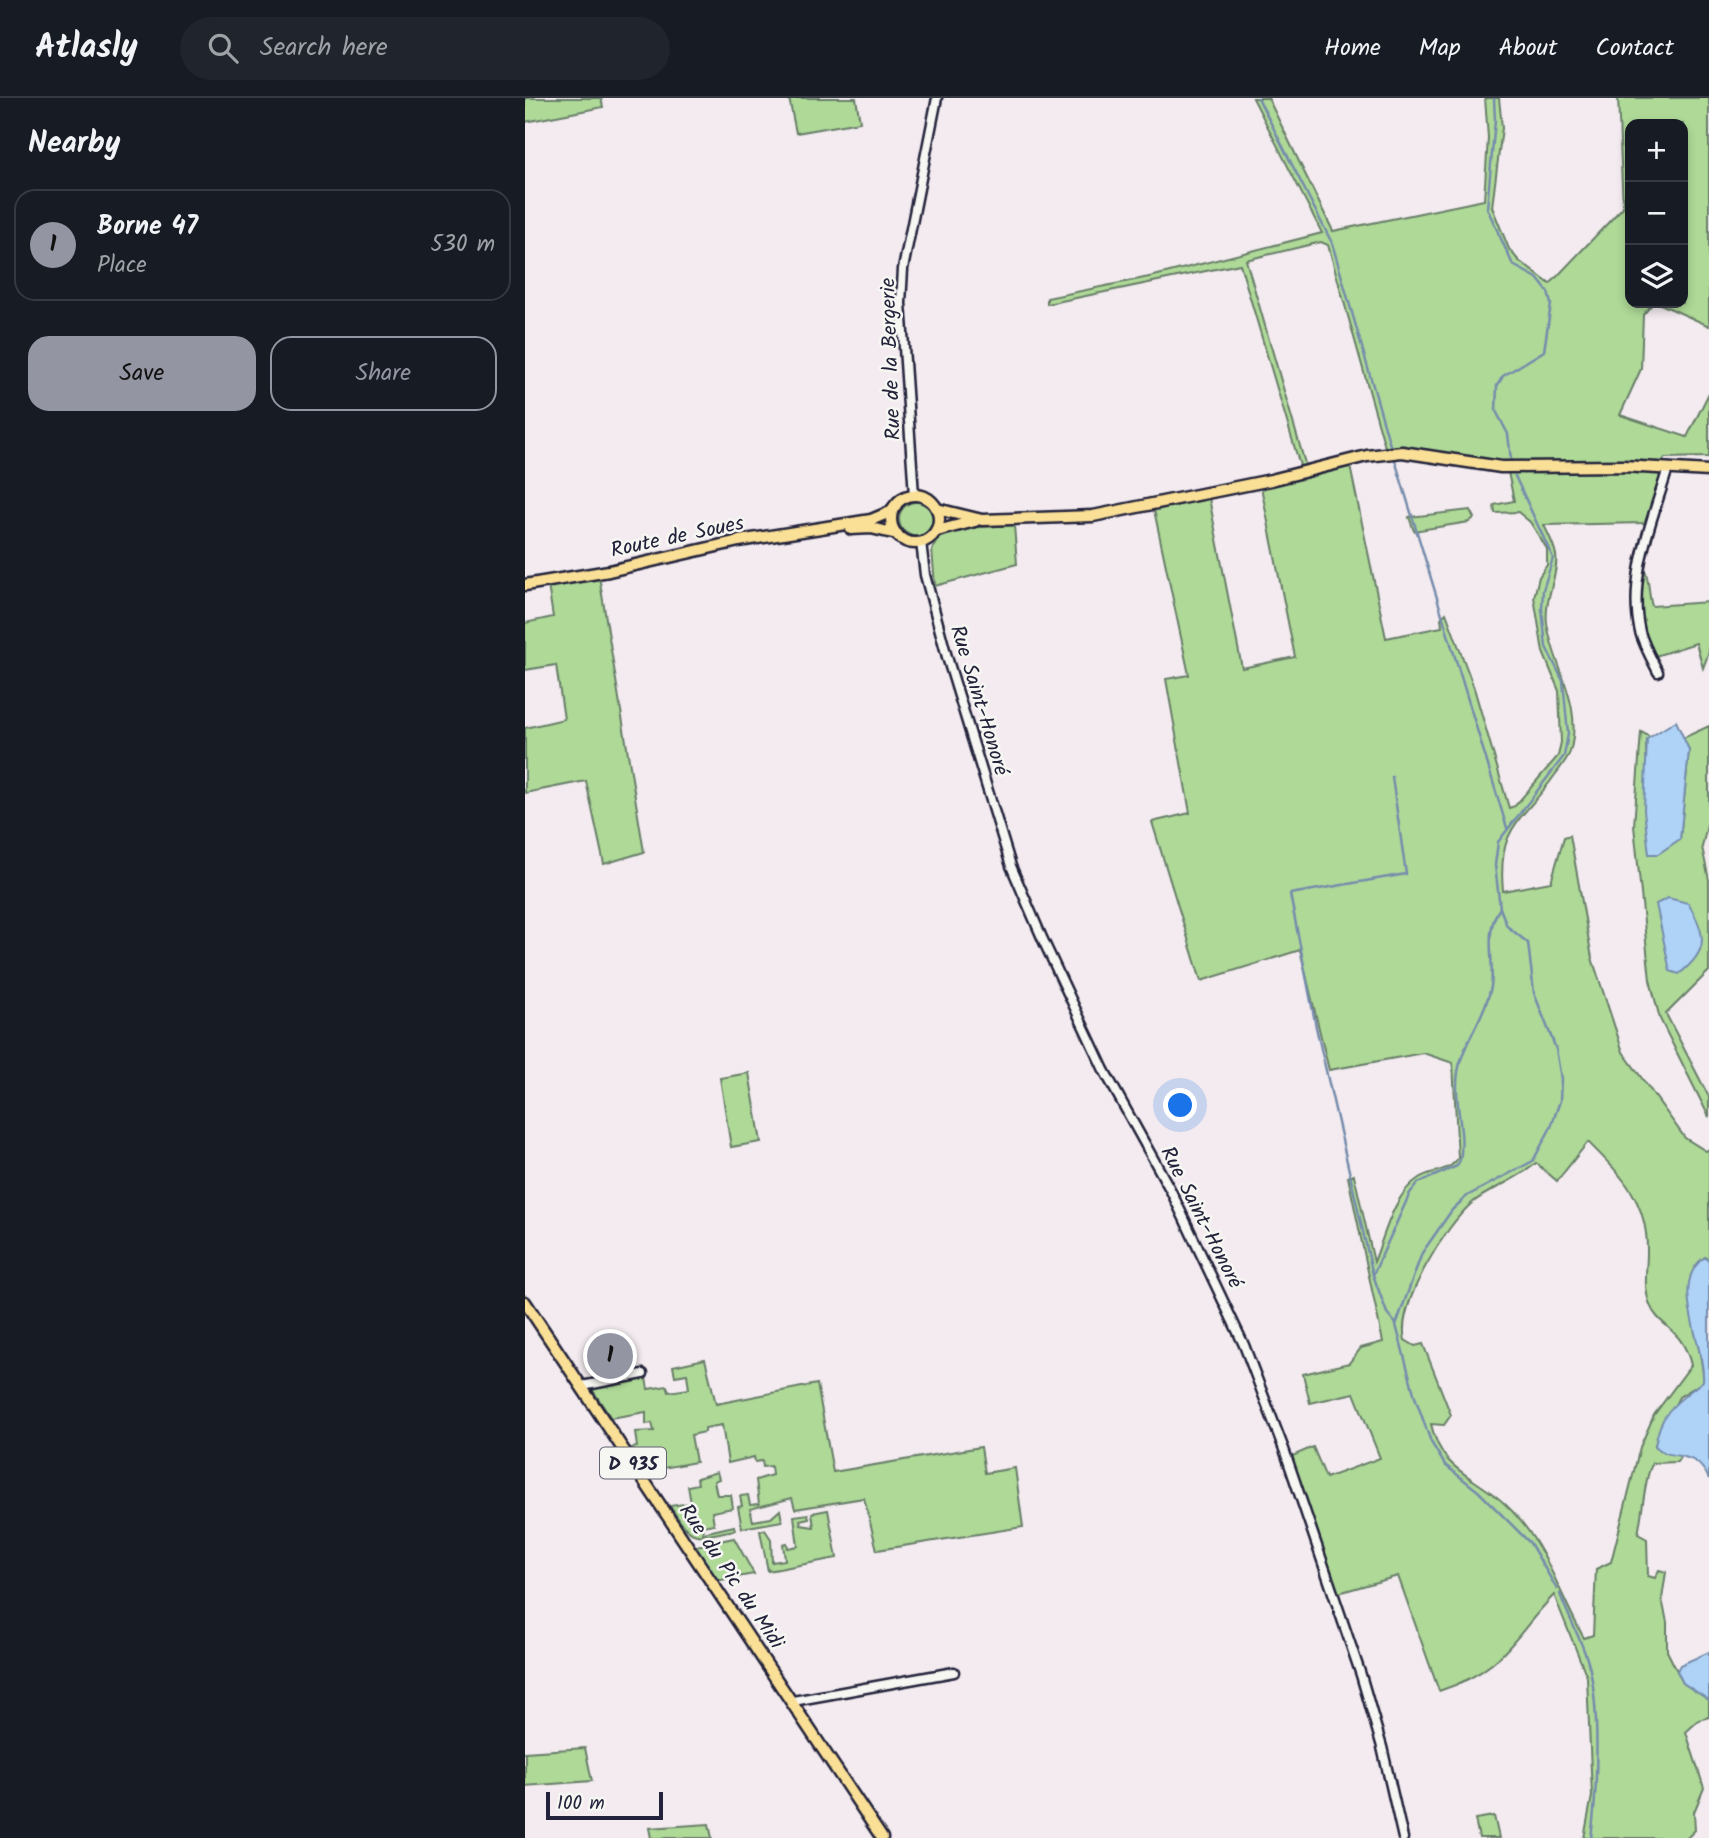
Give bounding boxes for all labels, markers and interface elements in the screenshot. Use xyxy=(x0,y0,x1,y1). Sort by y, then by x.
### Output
search box xyxy=(180,17,670,80)
text: Atlasly xyxy=(35,22,138,75)
text: Search here xyxy=(260,27,388,69)
icon: search xyxy=(204,29,242,67)
text: Home xyxy=(1324,29,1381,68)
text: Map xyxy=(1419,29,1461,68)
text: About xyxy=(1499,29,1557,68)
text: Contact xyxy=(1595,29,1674,68)
map controls xyxy=(1625,119,1688,308)
button: + xyxy=(1625,119,1688,182)
text: Nearby xyxy=(28,120,120,168)
button: − xyxy=(1625,182,1688,245)
text: Borne 47 xyxy=(97,206,198,248)
text: 1 xyxy=(50,227,56,263)
text: 530 m xyxy=(430,227,495,263)
button: layers xyxy=(1625,245,1688,308)
text: Place xyxy=(97,248,147,284)
street label: Rue de la Bergerie xyxy=(872,277,911,441)
button: Save xyxy=(28,336,256,411)
button: Share xyxy=(270,336,497,411)
street label: Route de Soues xyxy=(608,507,747,568)
street label: Rue Saint-Honoré xyxy=(940,621,1017,780)
your location xyxy=(1163,1088,1197,1122)
street label: Rue Saint-Honoré xyxy=(1151,1141,1251,1295)
pin: 1 xyxy=(587,1330,633,1382)
road number: D 935 xyxy=(600,1448,666,1478)
street label: Rue du Pic du Midi xyxy=(670,1497,792,1657)
scale bar xyxy=(546,1789,663,1821)
text: 100 m xyxy=(557,1789,605,1819)

